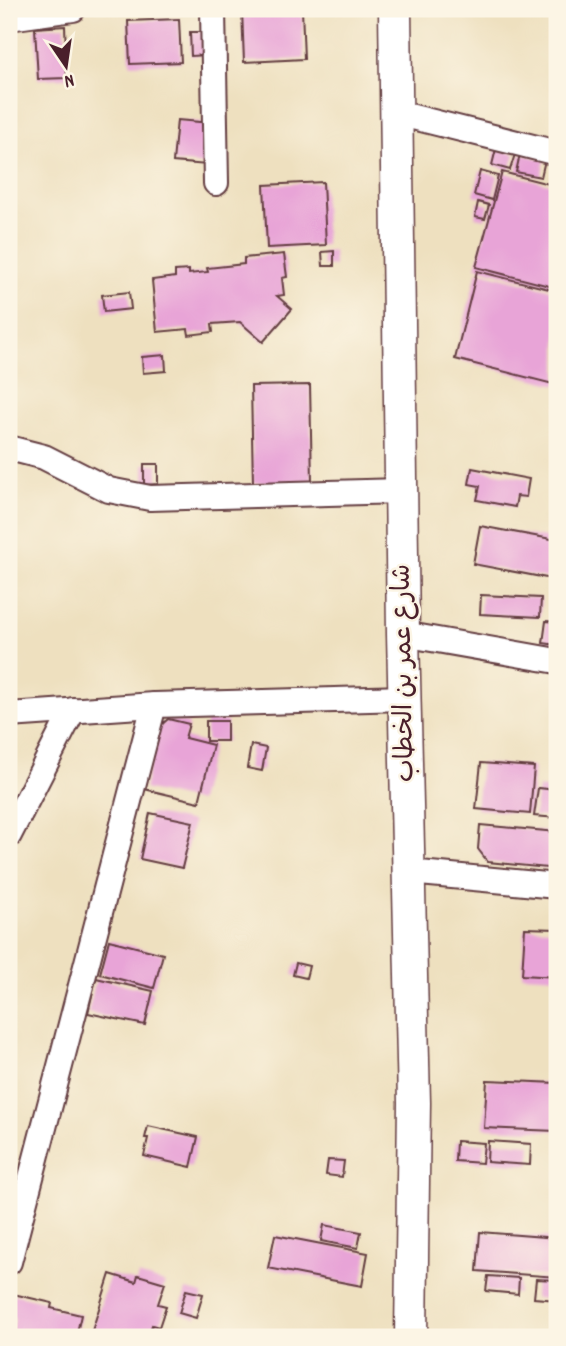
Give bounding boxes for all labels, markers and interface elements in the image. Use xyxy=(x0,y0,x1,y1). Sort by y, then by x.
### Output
north arrow xyxy=(32,32,102,102)
text: N xyxy=(61,65,77,93)
street label: شارع عمر بن الخطاب xyxy=(385,564,425,782)

